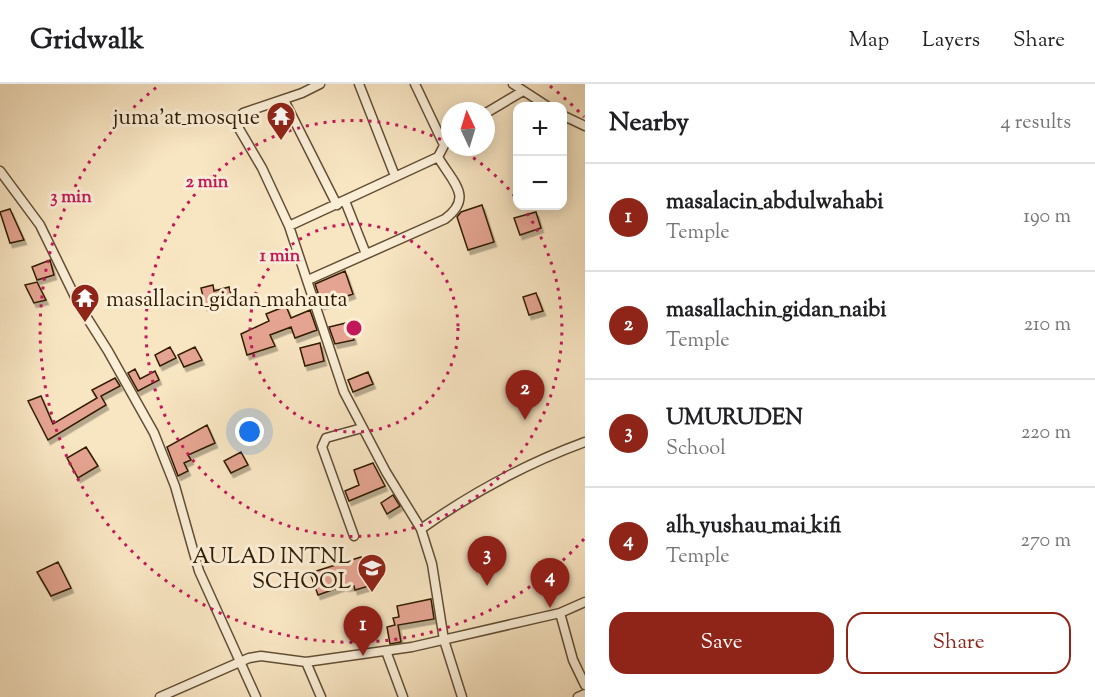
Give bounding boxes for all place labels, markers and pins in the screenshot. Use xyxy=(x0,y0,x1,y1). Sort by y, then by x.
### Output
temple icon: juma'at_mosque xyxy=(265,100,297,142)
place label: juma'at_mosque xyxy=(112,103,260,135)
temple icon: masallacin_gidan_mahauta xyxy=(69,282,101,324)
place label: masallacin_gidan_mahauta xyxy=(106,285,348,317)
centre of rings xyxy=(344,318,364,338)
pin: 2 xyxy=(506,370,544,420)
pin: 3 xyxy=(468,536,506,586)
place label: AULAD INTNL SCHOOL xyxy=(192,542,351,599)
school or university icon: AULAD INTNL SCHOOL xyxy=(356,552,388,594)
pin: 4 xyxy=(530,558,570,608)
pin: 1 xyxy=(344,606,382,656)

